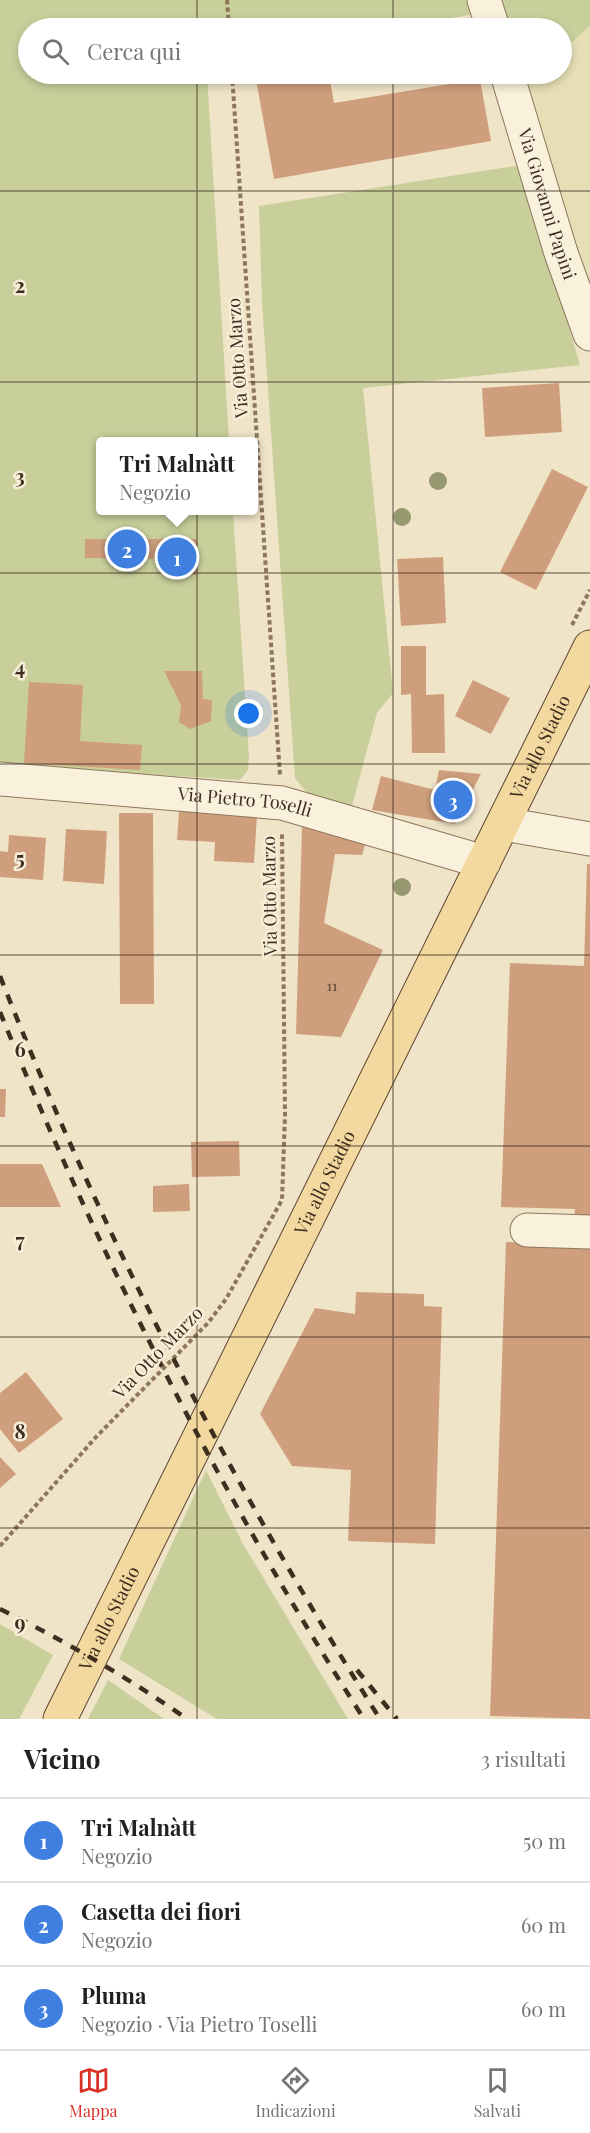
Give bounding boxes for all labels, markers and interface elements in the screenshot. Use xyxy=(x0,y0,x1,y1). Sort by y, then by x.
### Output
search box xyxy=(18,18,572,84)
icon: search xyxy=(39,35,72,68)
text: Cerca qui xyxy=(87,36,181,66)
street label: Via Giovanni Papini xyxy=(513,124,583,283)
text: 2 xyxy=(15,271,25,298)
street label: Via Otto Marzo xyxy=(221,297,253,420)
popup xyxy=(96,437,258,515)
text: Tri Malnàtt xyxy=(119,448,235,478)
text: 3 xyxy=(15,462,25,489)
text: Negozio xyxy=(119,478,191,505)
pin: 2 xyxy=(108,526,146,572)
pin: 1 xyxy=(158,534,196,580)
text: 4 xyxy=(15,653,25,680)
street label: Via allo Stadio xyxy=(503,691,575,804)
your location xyxy=(234,699,263,728)
pin: 3 xyxy=(434,778,472,822)
street label: Via Pietro Toselli xyxy=(176,781,315,822)
street label: Via Otto Marzo xyxy=(256,836,282,957)
text: 5 xyxy=(15,844,25,871)
house number: 11 xyxy=(326,975,338,995)
text: 6 xyxy=(14,1035,26,1062)
street label: Via allo Stadio xyxy=(288,1126,360,1240)
text: 7 xyxy=(15,1226,25,1253)
street label: Via Otto Marzo xyxy=(106,1301,208,1405)
text: 8 xyxy=(14,1417,26,1444)
street label: Via allo Stadio xyxy=(72,1562,145,1675)
text: 9 xyxy=(14,1608,26,1635)
text: Vicino xyxy=(24,1741,101,1776)
text: 3 risultati xyxy=(481,1745,566,1772)
text: Tri Malnàtt xyxy=(81,1812,196,1842)
text: 1 xyxy=(40,1827,47,1854)
text: 50 m xyxy=(523,1827,566,1854)
text: Negozio xyxy=(81,1842,153,1869)
text: Casetta dei fiori xyxy=(81,1896,241,1926)
text: 2 xyxy=(38,1911,49,1938)
text: 60 m xyxy=(521,1911,566,1938)
text: Negozio xyxy=(81,1926,153,1953)
text: Pluma xyxy=(81,1980,146,2010)
text: 3 xyxy=(39,1995,48,2022)
text: 60 m xyxy=(521,1995,566,2022)
text: Negozio · Via Pietro Toselli xyxy=(81,2010,317,2037)
tab: Mappa xyxy=(69,2064,117,2121)
tab: Indicazioni xyxy=(256,2064,336,2121)
tab: Salvati xyxy=(474,2064,521,2121)

